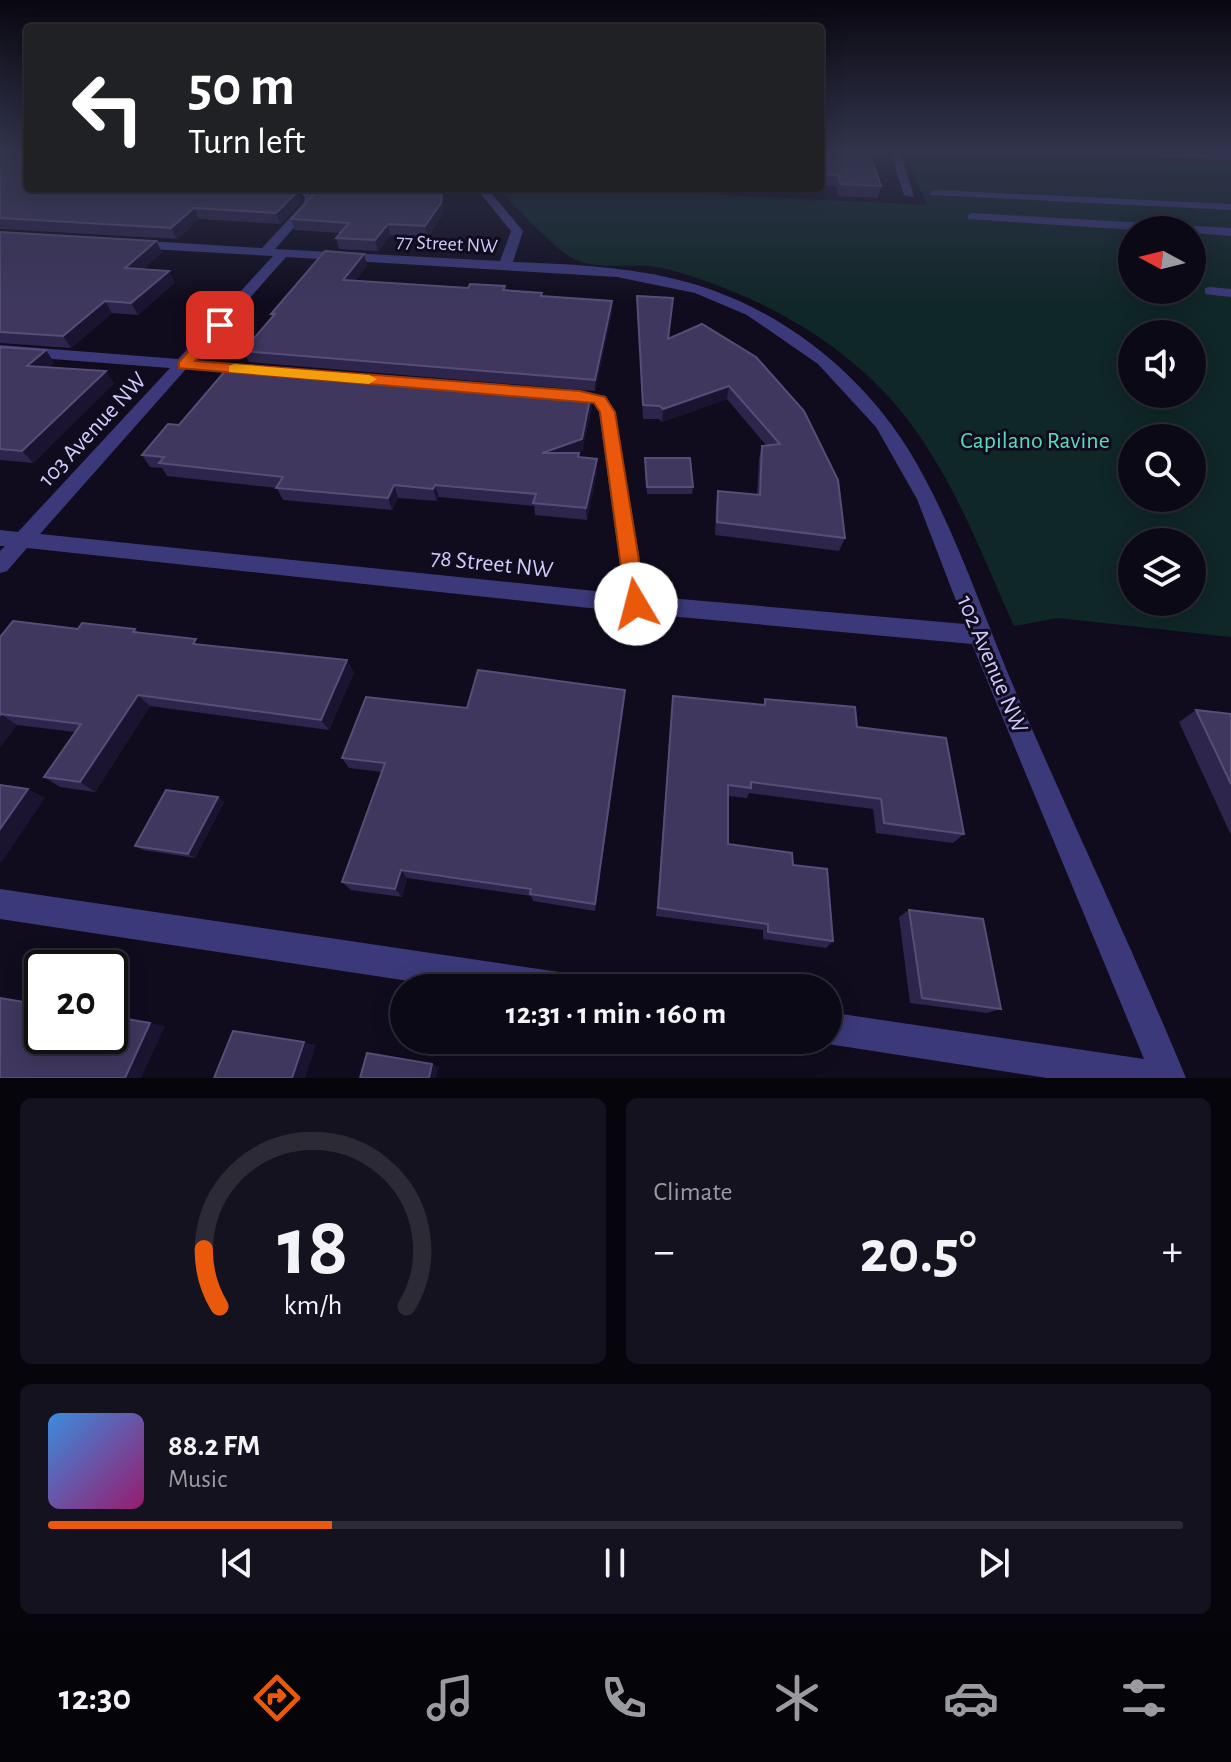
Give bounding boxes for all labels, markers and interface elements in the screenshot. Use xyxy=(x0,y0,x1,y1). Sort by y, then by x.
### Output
icon: left xyxy=(56,56,160,160)
text: 50 m xyxy=(188,59,295,115)
text: Turn left xyxy=(188,124,305,160)
north arrow xyxy=(1118,216,1206,304)
map controls xyxy=(1118,216,1206,616)
street label: 77 Street NW xyxy=(396,231,498,257)
pin xyxy=(186,291,254,359)
icon: arrive xyxy=(198,303,242,347)
button: sound xyxy=(1118,320,1206,408)
street label: 103 Avenue NW xyxy=(34,368,152,491)
button: search xyxy=(1118,424,1206,512)
park label: Capilano Ravine xyxy=(960,429,1110,453)
button: layers xyxy=(1118,528,1206,616)
street label: 78 Street NW xyxy=(429,546,555,582)
position arrow xyxy=(594,562,678,646)
street label: 102 Avenue NW xyxy=(952,592,1032,737)
speed limit sign: 20 xyxy=(24,950,128,1054)
text: 12:31 · 1 min · 160 m xyxy=(506,999,726,1029)
text: Climate xyxy=(654,1179,732,1205)
text: 18 xyxy=(277,1206,348,1290)
text: 20.5° xyxy=(860,1223,977,1283)
text: − xyxy=(654,1230,675,1274)
text: + xyxy=(1162,1230,1183,1274)
text: km/h xyxy=(283,1291,342,1320)
text: 88.2 FM xyxy=(168,1431,260,1461)
text: Music xyxy=(168,1466,227,1492)
icon: previous xyxy=(215,1541,259,1585)
icon: pause xyxy=(593,1541,637,1585)
icon: next xyxy=(972,1541,1016,1585)
icon: directions xyxy=(249,1670,305,1726)
icon: music xyxy=(422,1670,478,1726)
icon: phone xyxy=(596,1670,652,1726)
icon: climate xyxy=(769,1670,825,1726)
icon: car xyxy=(943,1670,999,1726)
icon: filters xyxy=(1116,1670,1172,1726)
text: 12:30 xyxy=(59,1680,131,1716)

